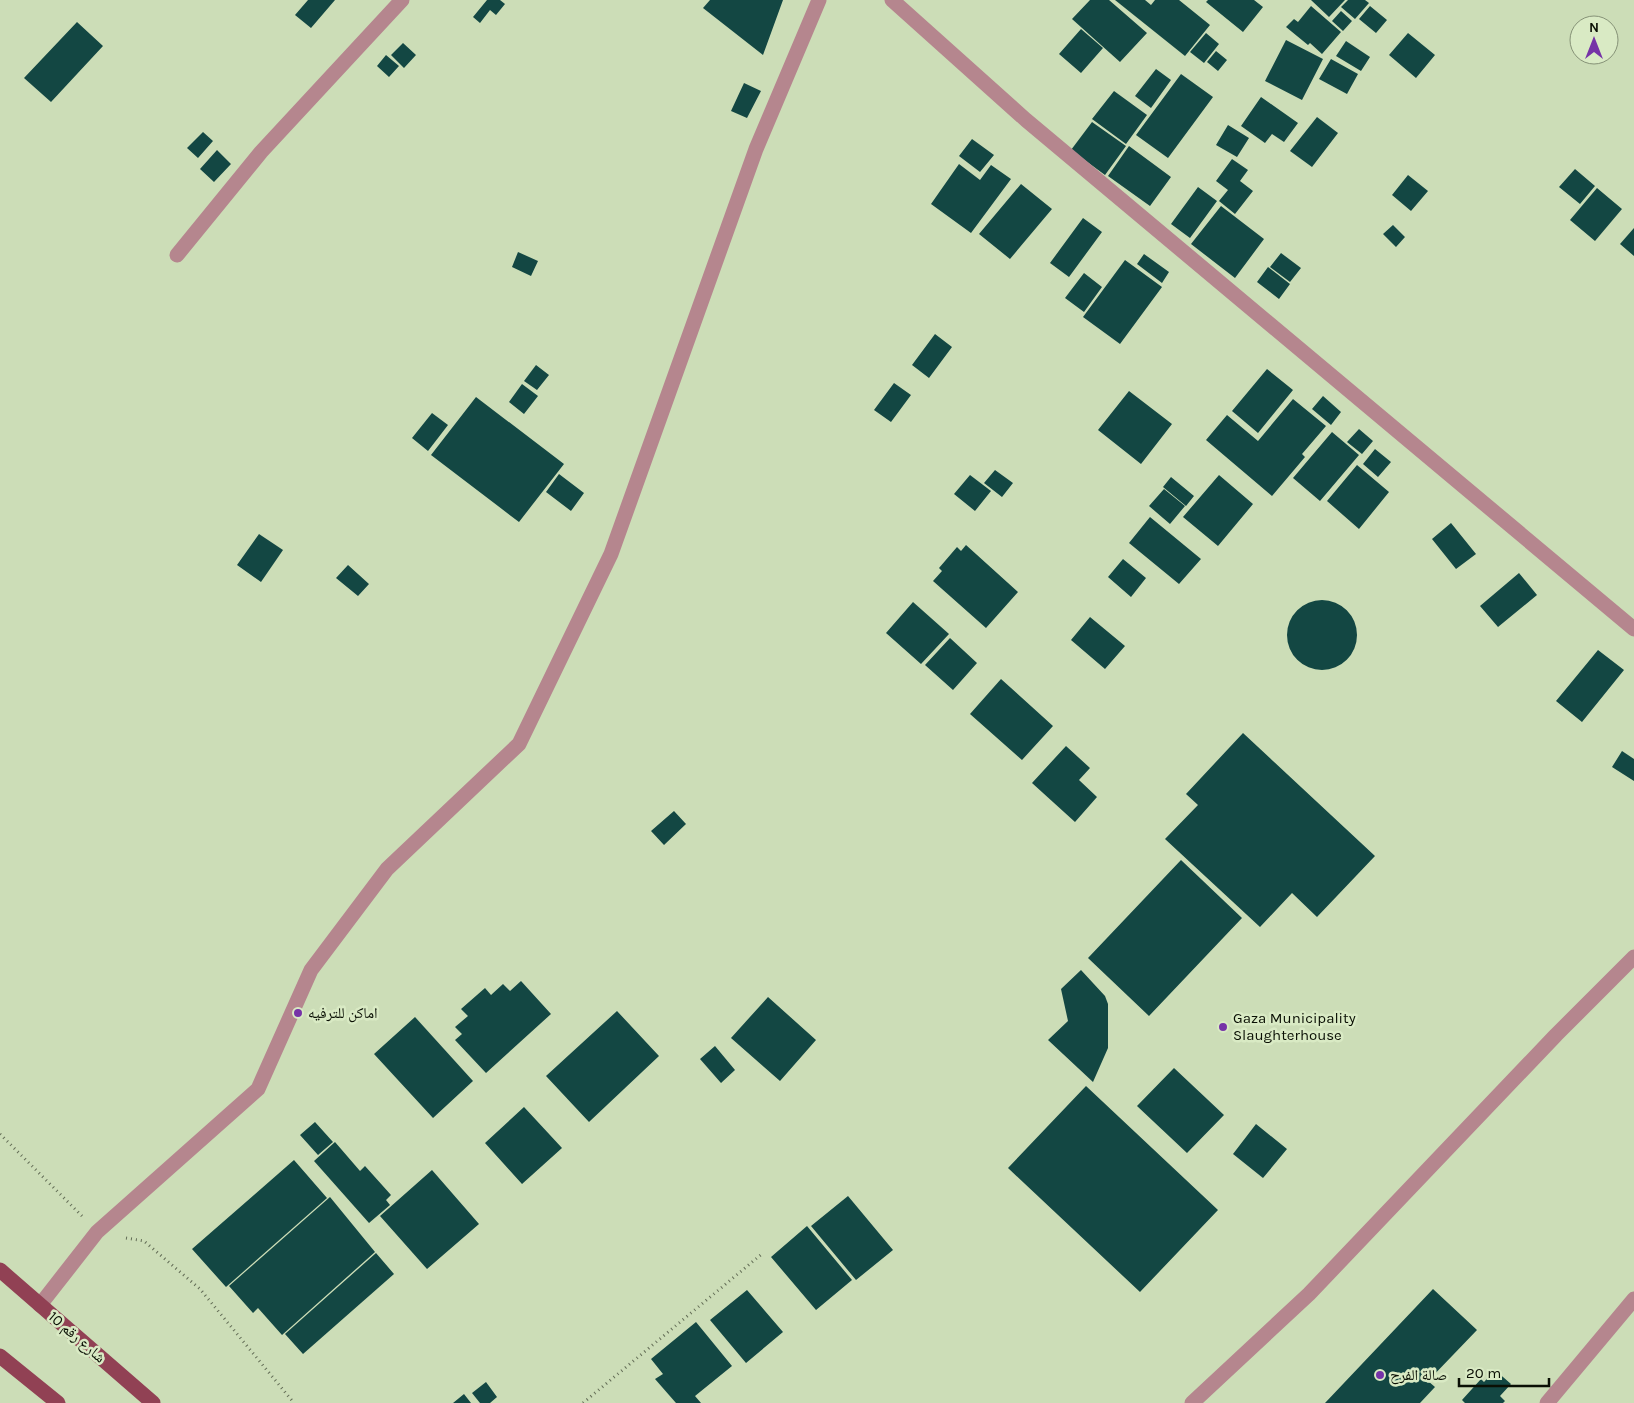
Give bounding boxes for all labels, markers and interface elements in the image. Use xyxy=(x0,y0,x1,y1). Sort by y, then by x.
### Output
north arrow xyxy=(1569,15,1619,65)
text: N xyxy=(1589,19,1599,36)
place label: اماكن للترفيه xyxy=(308,1004,378,1023)
marker: اماكن للترفيه xyxy=(292,1007,304,1019)
place label: Gaza Municipality Slaughterhouse xyxy=(1233,1009,1356,1044)
marker: Gaza Municipality Slaughterhouse xyxy=(1217,1021,1229,1033)
street label: شارع رقم 10 xyxy=(44,1307,109,1367)
scale bar xyxy=(1459,1356,1549,1388)
text: 20 m xyxy=(1466,1364,1501,1382)
place label: صالة الفرح xyxy=(1390,1366,1447,1385)
marker: صالة الفرح xyxy=(1374,1369,1386,1381)

